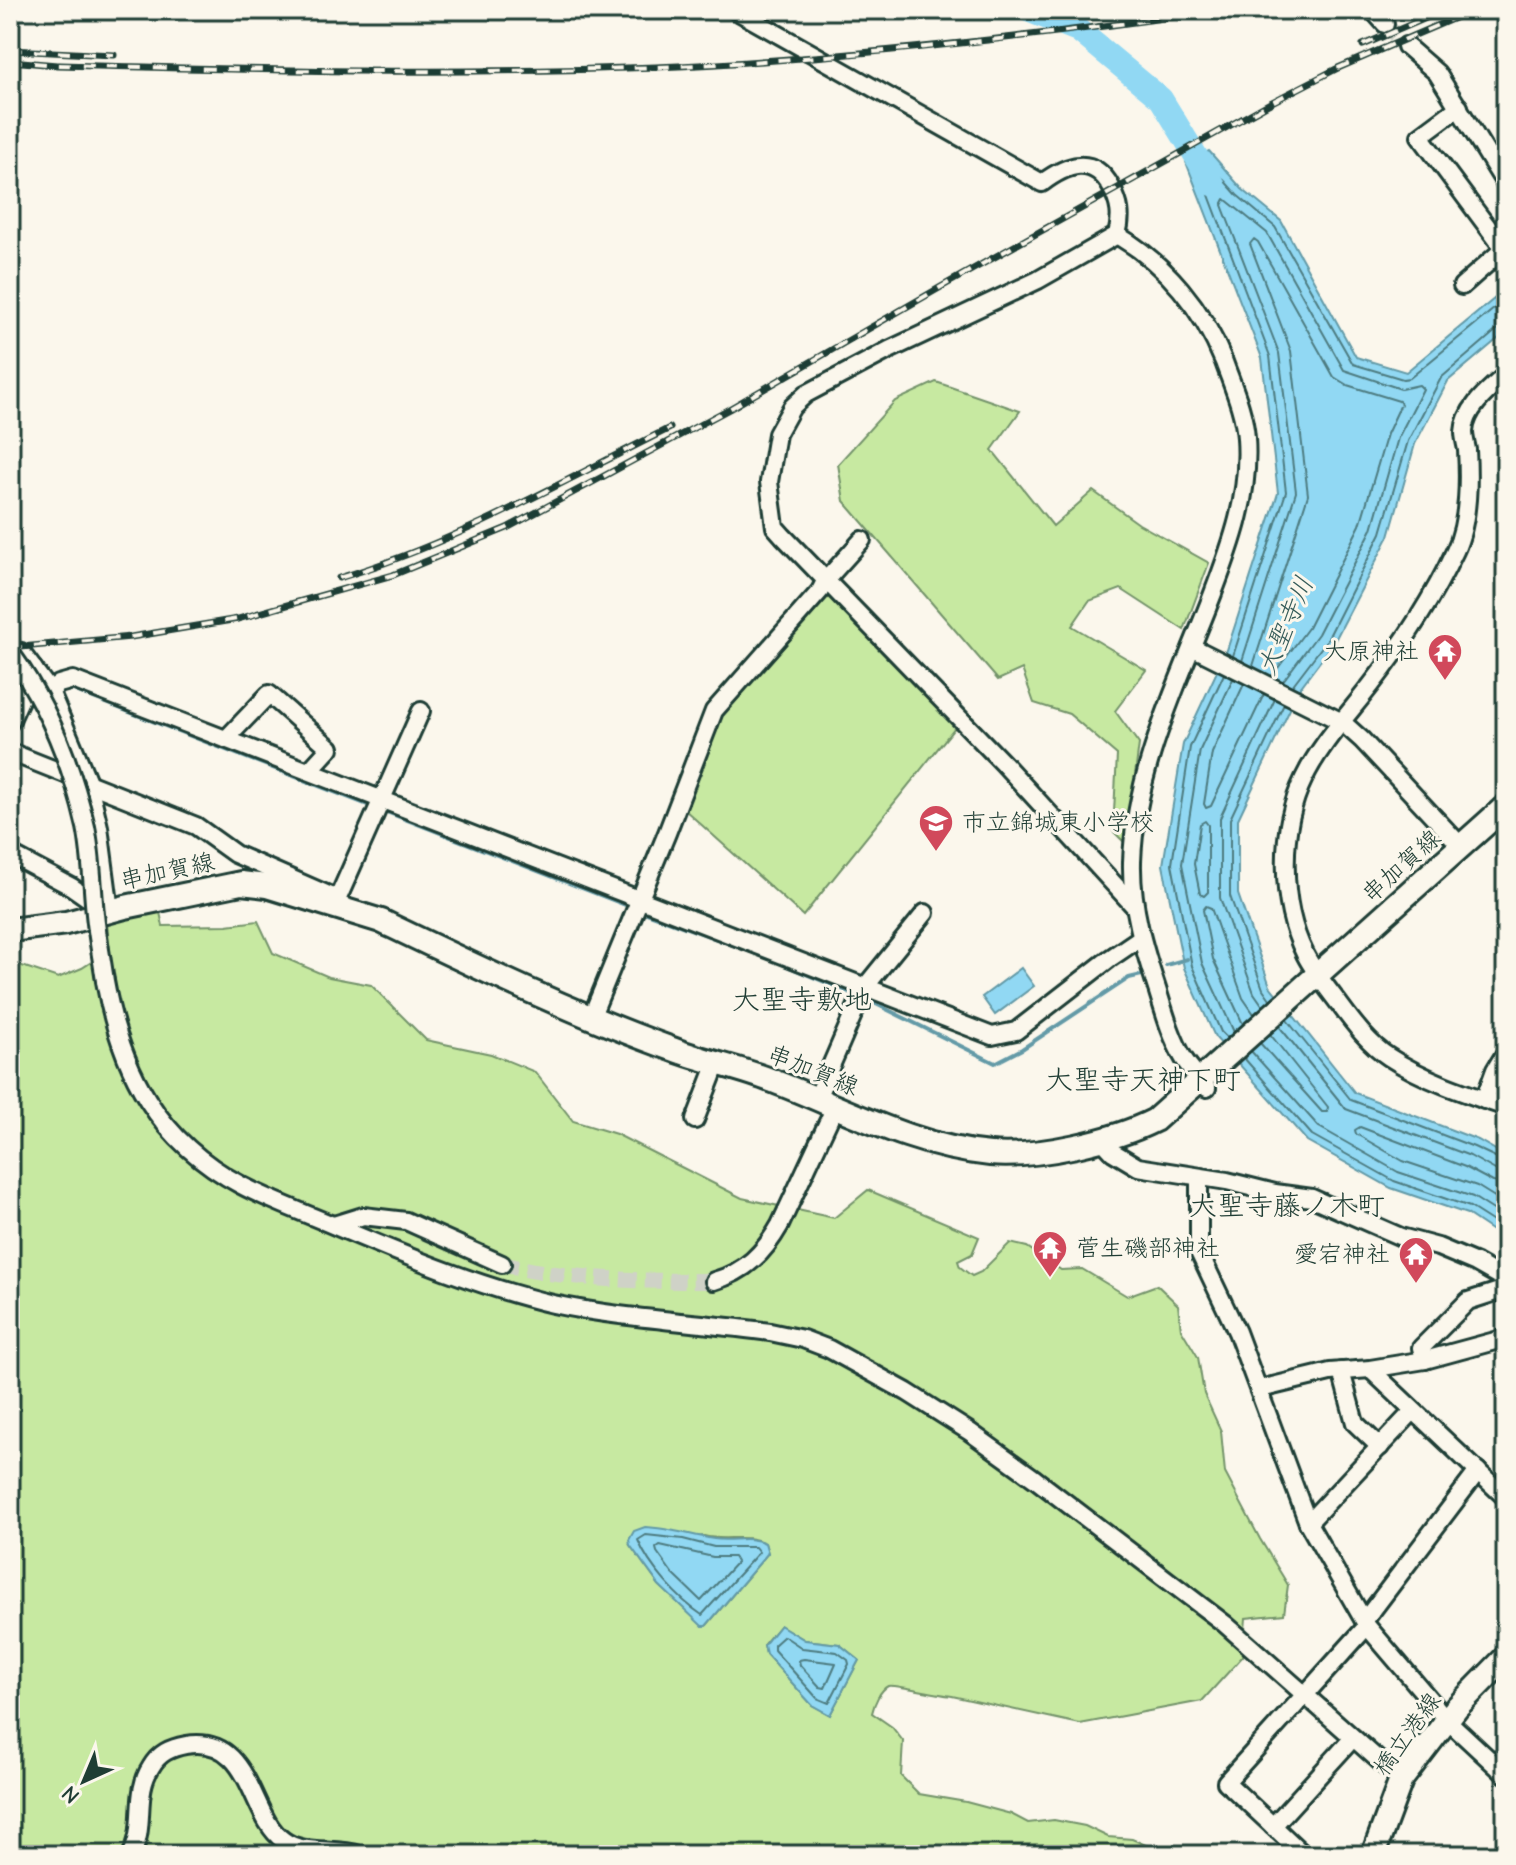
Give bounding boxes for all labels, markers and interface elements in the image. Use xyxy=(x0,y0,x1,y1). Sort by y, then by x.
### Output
water label: 大聖寺川 xyxy=(1252,572,1320,680)
temple icon: 大原神社 xyxy=(1426,632,1464,682)
place label: 大原神社 xyxy=(1323,637,1419,665)
school or university icon: 市立錦城東小学校 xyxy=(917,803,955,853)
place label: 市立錦城東小学校 xyxy=(962,808,1154,836)
street label: 串加賀線 xyxy=(1356,823,1446,909)
street label: 串加賀線 xyxy=(117,847,217,895)
district label: 大聖寺敷地 xyxy=(732,984,872,1016)
street label: 串加賀線 xyxy=(763,1039,863,1101)
district label: 大聖寺天神下町 xyxy=(1045,1064,1241,1096)
district label: 大聖寺藤ノ木町 xyxy=(1189,1190,1385,1222)
temple icon: 菅生磯部神社 xyxy=(1031,1229,1069,1279)
place label: 菅生磯部神社 xyxy=(1076,1234,1220,1262)
temple icon: 愛宕神社 xyxy=(1397,1235,1435,1285)
place label: 愛宕神社 xyxy=(1294,1240,1390,1268)
street label: 橋立港線 xyxy=(1367,1687,1447,1781)
north arrow xyxy=(44,1741,124,1821)
text: N xyxy=(57,1780,85,1809)

